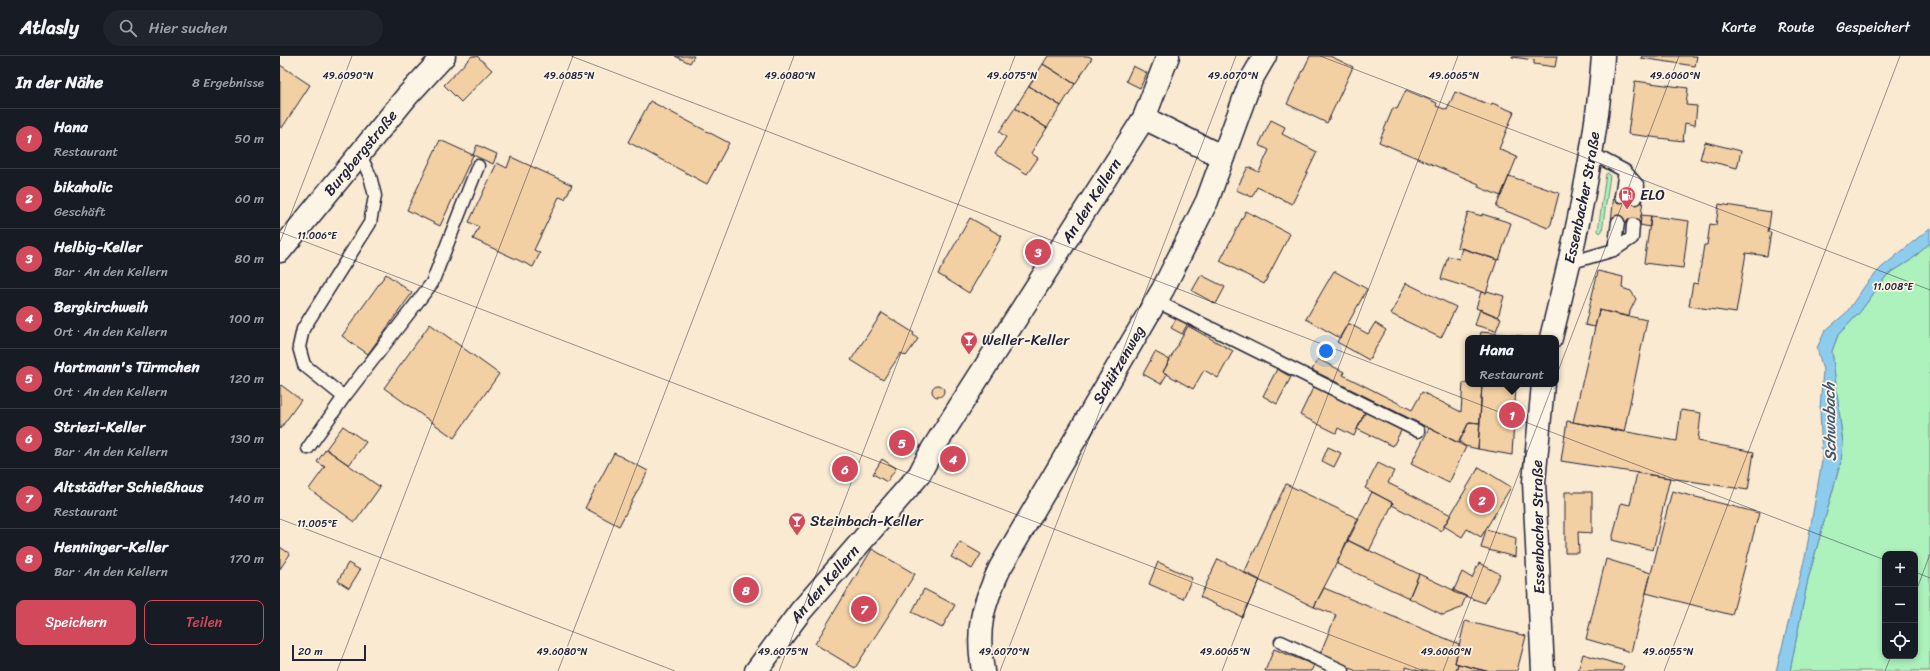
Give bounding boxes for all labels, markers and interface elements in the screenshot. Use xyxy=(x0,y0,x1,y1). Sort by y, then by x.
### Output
search box xyxy=(103,10,383,46)
text: Atlasly xyxy=(20,11,79,44)
text: Hier suchen xyxy=(149,15,227,41)
text: Karte xyxy=(1722,15,1756,40)
text: Route xyxy=(1778,15,1814,40)
text: Gespeichert xyxy=(1836,15,1910,40)
icon: search xyxy=(117,17,139,39)
text: In der Nähe xyxy=(16,67,103,97)
text: 49.6090°N xyxy=(322,67,374,85)
text: 49.6085°N xyxy=(544,67,594,85)
text: 49.6080°N xyxy=(765,67,816,85)
text: 49.6075°N xyxy=(987,67,1037,85)
text: 49.6070°N xyxy=(1208,67,1258,85)
text: 49.6065°N xyxy=(1429,67,1479,85)
text: 49.6060°N xyxy=(1650,67,1700,85)
text: 8 Ergebnisse xyxy=(192,71,264,94)
street label: Burgbergstraße xyxy=(317,104,404,202)
text: Hana xyxy=(54,114,88,140)
text: 1 xyxy=(26,127,32,150)
text: 50 m xyxy=(234,127,264,150)
street label: Essenbacher Straße xyxy=(1556,129,1607,266)
text: Restaurant xyxy=(54,140,118,163)
street label: An den Kellern xyxy=(1054,153,1128,249)
text: bikaholic xyxy=(54,174,113,200)
place label: ELO xyxy=(1640,182,1665,208)
fuel station icon: ELO xyxy=(1617,185,1637,210)
text: 2 xyxy=(25,187,33,210)
text: 60 m xyxy=(235,187,264,210)
text: Geschäft xyxy=(54,200,106,223)
text: 11.006°E xyxy=(297,227,338,245)
text: Helbig-Keller xyxy=(54,234,142,260)
pin: 3 xyxy=(1025,237,1051,267)
text: 3 xyxy=(25,247,33,270)
text: 80 m xyxy=(235,247,264,270)
text: Bar · An den Kellern xyxy=(54,260,168,283)
text: 11.008°E xyxy=(1873,278,1914,296)
text: Bergkirchweih xyxy=(54,294,148,320)
text: 4 xyxy=(25,307,33,330)
text: 100 m xyxy=(229,307,264,330)
text: Ort · An den Kellern xyxy=(54,320,167,343)
street label: Schützenweg xyxy=(1085,320,1152,409)
place label: Weller-Keller xyxy=(982,327,1070,353)
bar icon: Weller-Keller xyxy=(959,330,979,355)
popup xyxy=(1465,335,1559,387)
text: Hana xyxy=(1480,337,1514,363)
your location xyxy=(1316,341,1336,361)
text: Hartmann's Türmchen xyxy=(54,354,200,380)
text: Restaurant xyxy=(1480,363,1544,386)
text: 5 xyxy=(25,367,33,390)
text: 120 m xyxy=(229,367,264,390)
text: Ort · An den Kellern xyxy=(54,380,167,403)
water label: Schwabach xyxy=(1814,381,1845,462)
pin: 1 xyxy=(1499,400,1525,430)
text: Striezi-Keller xyxy=(54,414,145,440)
text: 6 xyxy=(25,427,33,450)
text: 130 m xyxy=(230,427,264,450)
pin: 5 xyxy=(889,428,915,458)
text: Bar · An den Kellern xyxy=(54,440,168,463)
pin: 4 xyxy=(940,444,966,474)
pin: 6 xyxy=(832,454,858,484)
street label: Essenbacher Straße xyxy=(1524,459,1552,594)
text: Altstädter Schießhaus xyxy=(54,474,203,500)
pin: 2 xyxy=(1469,485,1495,515)
text: 7 xyxy=(25,487,33,510)
text: 140 m xyxy=(229,487,264,510)
text: Restaurant xyxy=(54,500,118,523)
place label: Steinbach-Keller xyxy=(810,508,924,534)
bar icon: Steinbach-Keller xyxy=(787,511,807,536)
text: 11.005°E xyxy=(297,515,339,533)
text: Henninger-Keller xyxy=(54,534,168,560)
street label: An den Kellern xyxy=(783,539,866,629)
text: 8 xyxy=(25,547,33,570)
text: 170 m xyxy=(229,547,264,570)
map controls xyxy=(1882,551,1918,659)
button: + xyxy=(1882,551,1918,587)
text: Bar · An den Kellern xyxy=(54,560,168,583)
pin: 8 xyxy=(733,575,759,605)
button: − xyxy=(1882,587,1918,623)
pin: 7 xyxy=(851,594,877,624)
button: Speichern xyxy=(16,600,136,645)
button: Teilen xyxy=(144,600,264,645)
button: locate xyxy=(1882,623,1918,659)
text: 20 m xyxy=(298,642,323,661)
scale bar xyxy=(292,643,366,662)
text: 49.6080°N xyxy=(537,643,588,661)
text: 49.6075°N xyxy=(758,643,808,661)
text: 49.6070°N xyxy=(979,643,1029,661)
text: 49.6065°N xyxy=(1200,643,1250,661)
text: 49.6060°N xyxy=(1421,643,1471,661)
text: 49.6055°N xyxy=(1643,643,1693,661)

